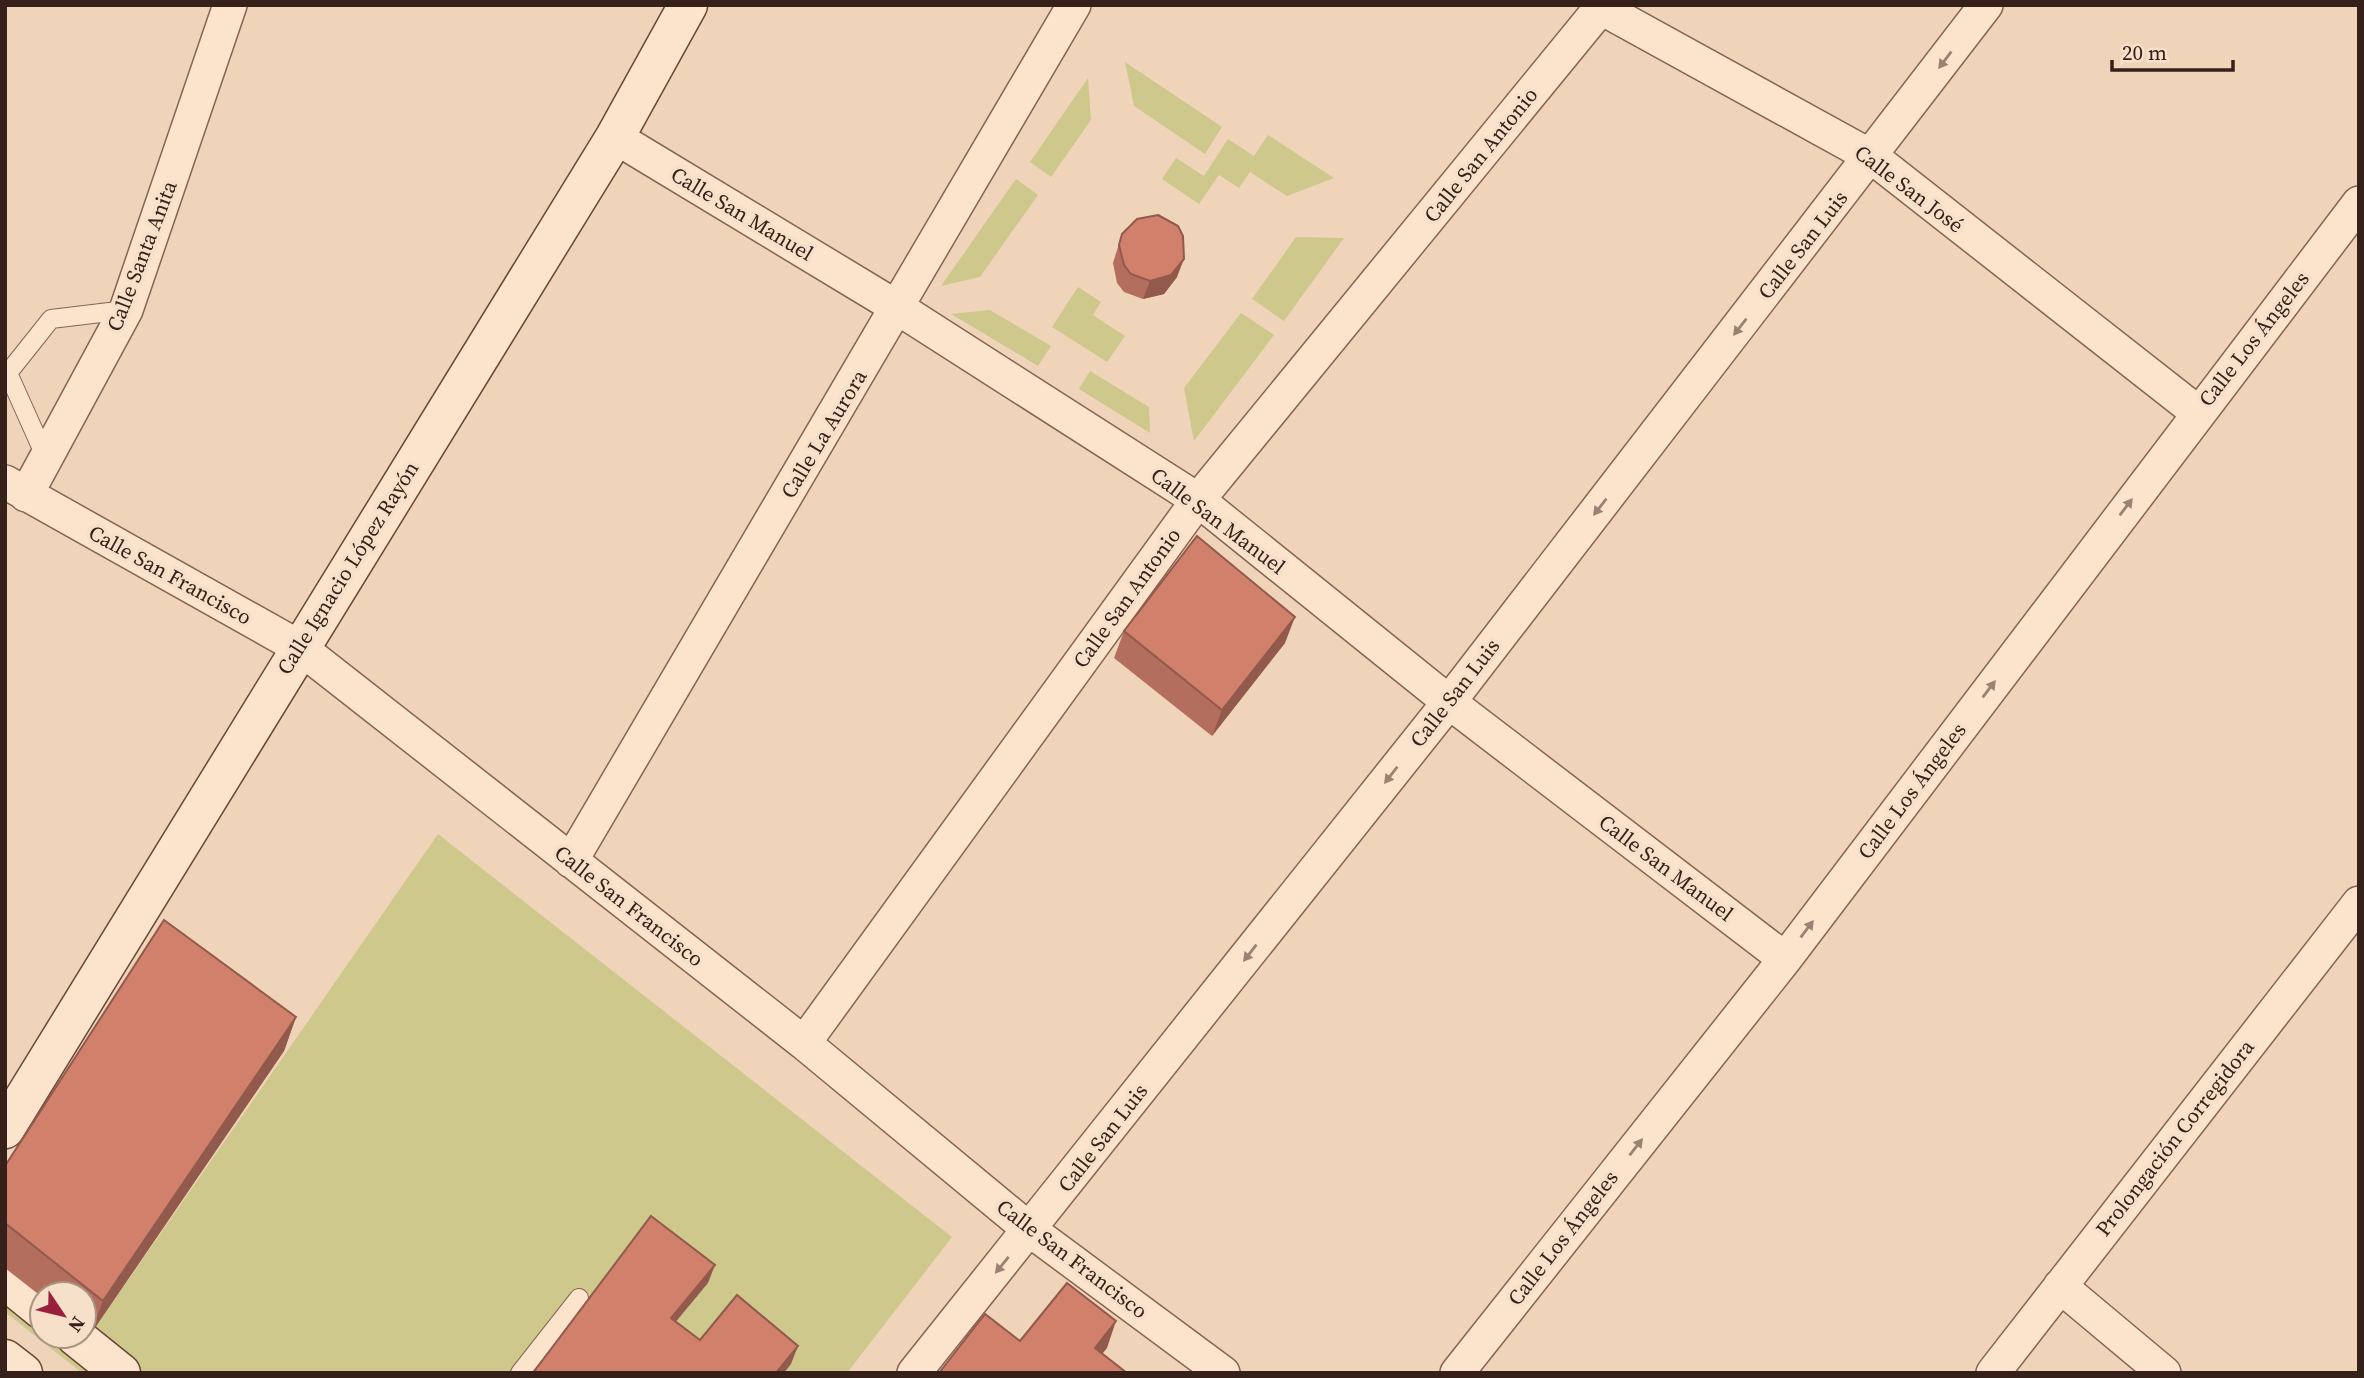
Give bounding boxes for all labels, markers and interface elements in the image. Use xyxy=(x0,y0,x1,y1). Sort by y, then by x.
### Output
scale bar xyxy=(2112,28,2233,72)
text: 20 m xyxy=(2122,38,2167,67)
one-way arrow xyxy=(1939,51,1953,69)
street label: Calle San Antonio xyxy=(1417,81,1544,228)
street label: Calle San José xyxy=(1849,138,1970,239)
street label: Calle San Manuel xyxy=(666,160,819,268)
street label: Calle Santa Anita xyxy=(100,176,184,335)
street label: Calle San Luis xyxy=(1751,184,1854,305)
street label: Calle Los Ángeles xyxy=(2192,265,2316,412)
one-way arrow xyxy=(1732,318,1747,336)
street label: Calle La Aurora xyxy=(774,364,874,504)
street label: Calle Ignacio López Rayón xyxy=(270,455,425,680)
street label: Calle San Manuel xyxy=(1145,460,1292,581)
one-way arrow xyxy=(1594,498,1608,516)
one-way arrow xyxy=(2118,499,2133,517)
street label: Calle San Francisco xyxy=(84,518,257,631)
street label: Calle San Antonio xyxy=(1066,522,1187,674)
street label: Calle San Luis xyxy=(1403,632,1506,753)
one-way arrow xyxy=(1981,680,1995,698)
street label: Calle Los Ángeles xyxy=(1851,716,1973,865)
one-way arrow xyxy=(1384,765,1399,783)
street label: Calle San Manuel xyxy=(1593,807,1740,928)
street label: Calle San Francisco xyxy=(549,838,710,973)
one-way arrow xyxy=(1800,921,1815,939)
one-way arrow xyxy=(1242,943,1257,961)
street label: Prolongación Corregidora xyxy=(2089,1033,2261,1242)
street label: Calle San Luis xyxy=(1051,1077,1154,1198)
one-way arrow xyxy=(1629,1138,1644,1156)
street label: Calle Los Ángeles xyxy=(1501,1164,1625,1311)
street label: Calle San Francisco xyxy=(991,1192,1154,1325)
one-way arrow xyxy=(994,1256,1009,1274)
north arrow xyxy=(28,1280,98,1350)
text: N xyxy=(62,1312,92,1338)

